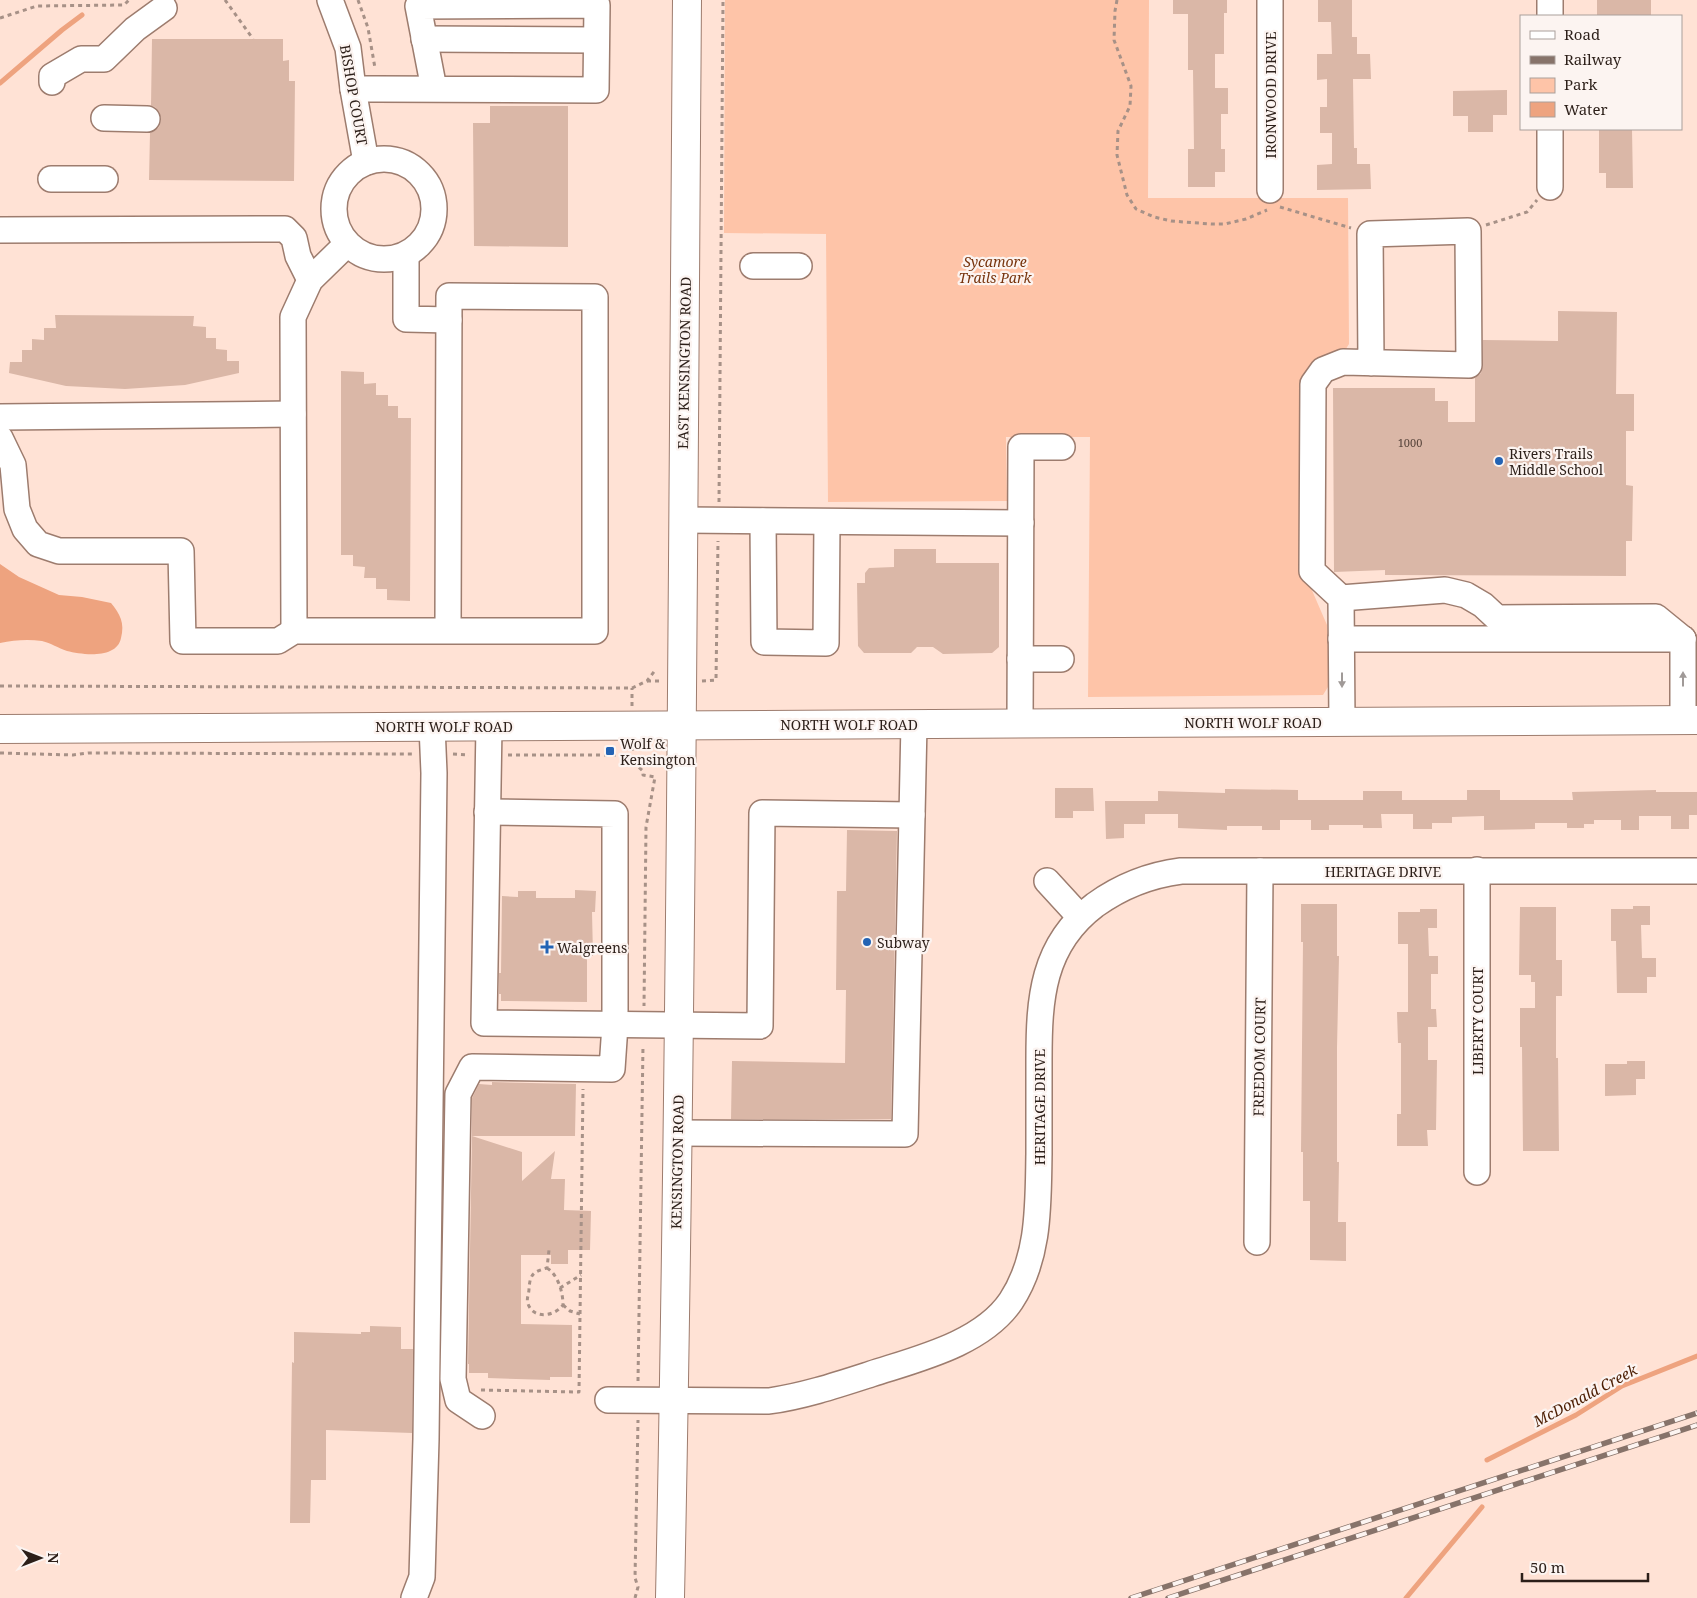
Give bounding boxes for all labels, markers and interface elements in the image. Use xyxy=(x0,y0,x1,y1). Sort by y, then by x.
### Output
legend xyxy=(1520,15,1682,130)
text: Road xyxy=(1564,24,1600,44)
street label: IRONWOOD DRIVE xyxy=(1261,31,1280,158)
street label: BISHOP COURT xyxy=(336,43,372,147)
text: Railway xyxy=(1564,49,1622,69)
text: Park xyxy=(1564,74,1598,94)
text: Water xyxy=(1564,99,1607,119)
park label: Sycamore Trails Park xyxy=(959,252,1032,287)
street label: EAST KENSINGTON ROAD xyxy=(673,277,695,449)
house number: 1000 xyxy=(1398,435,1422,450)
place label: Rivers Trails Middle School xyxy=(1509,444,1604,479)
marker: Rivers Trails Middle School xyxy=(1493,455,1505,467)
one-way arrow xyxy=(1679,671,1687,687)
one-way arrow xyxy=(1338,673,1346,689)
street label: NORTH WOLF ROAD xyxy=(1184,713,1322,732)
street label: NORTH WOLF ROAD xyxy=(780,715,918,734)
street label: NORTH WOLF ROAD xyxy=(375,717,513,736)
place label: Wolf & Kensington xyxy=(620,734,695,769)
marker: Wolf & Kensington xyxy=(604,745,616,757)
street label: HERITAGE DRIVE xyxy=(1325,862,1442,881)
place label: Subway xyxy=(877,933,930,952)
marker: Subway xyxy=(861,936,873,948)
place label: Walgreens xyxy=(557,938,627,957)
marker: Walgreens xyxy=(541,941,553,953)
street label: LIBERTY COURT xyxy=(1468,967,1487,1075)
street label: FREEDOM COURT xyxy=(1248,997,1270,1117)
street label: HERITAGE DRIVE xyxy=(1030,1048,1049,1165)
street label: KENSINGTON ROAD xyxy=(666,1095,688,1229)
water label: McDonald Creek xyxy=(1529,1359,1641,1431)
north arrow xyxy=(15,1533,65,1583)
scale bar xyxy=(1522,1550,1648,1582)
text: N xyxy=(44,1552,63,1564)
text: 50 m xyxy=(1530,1557,1565,1577)

